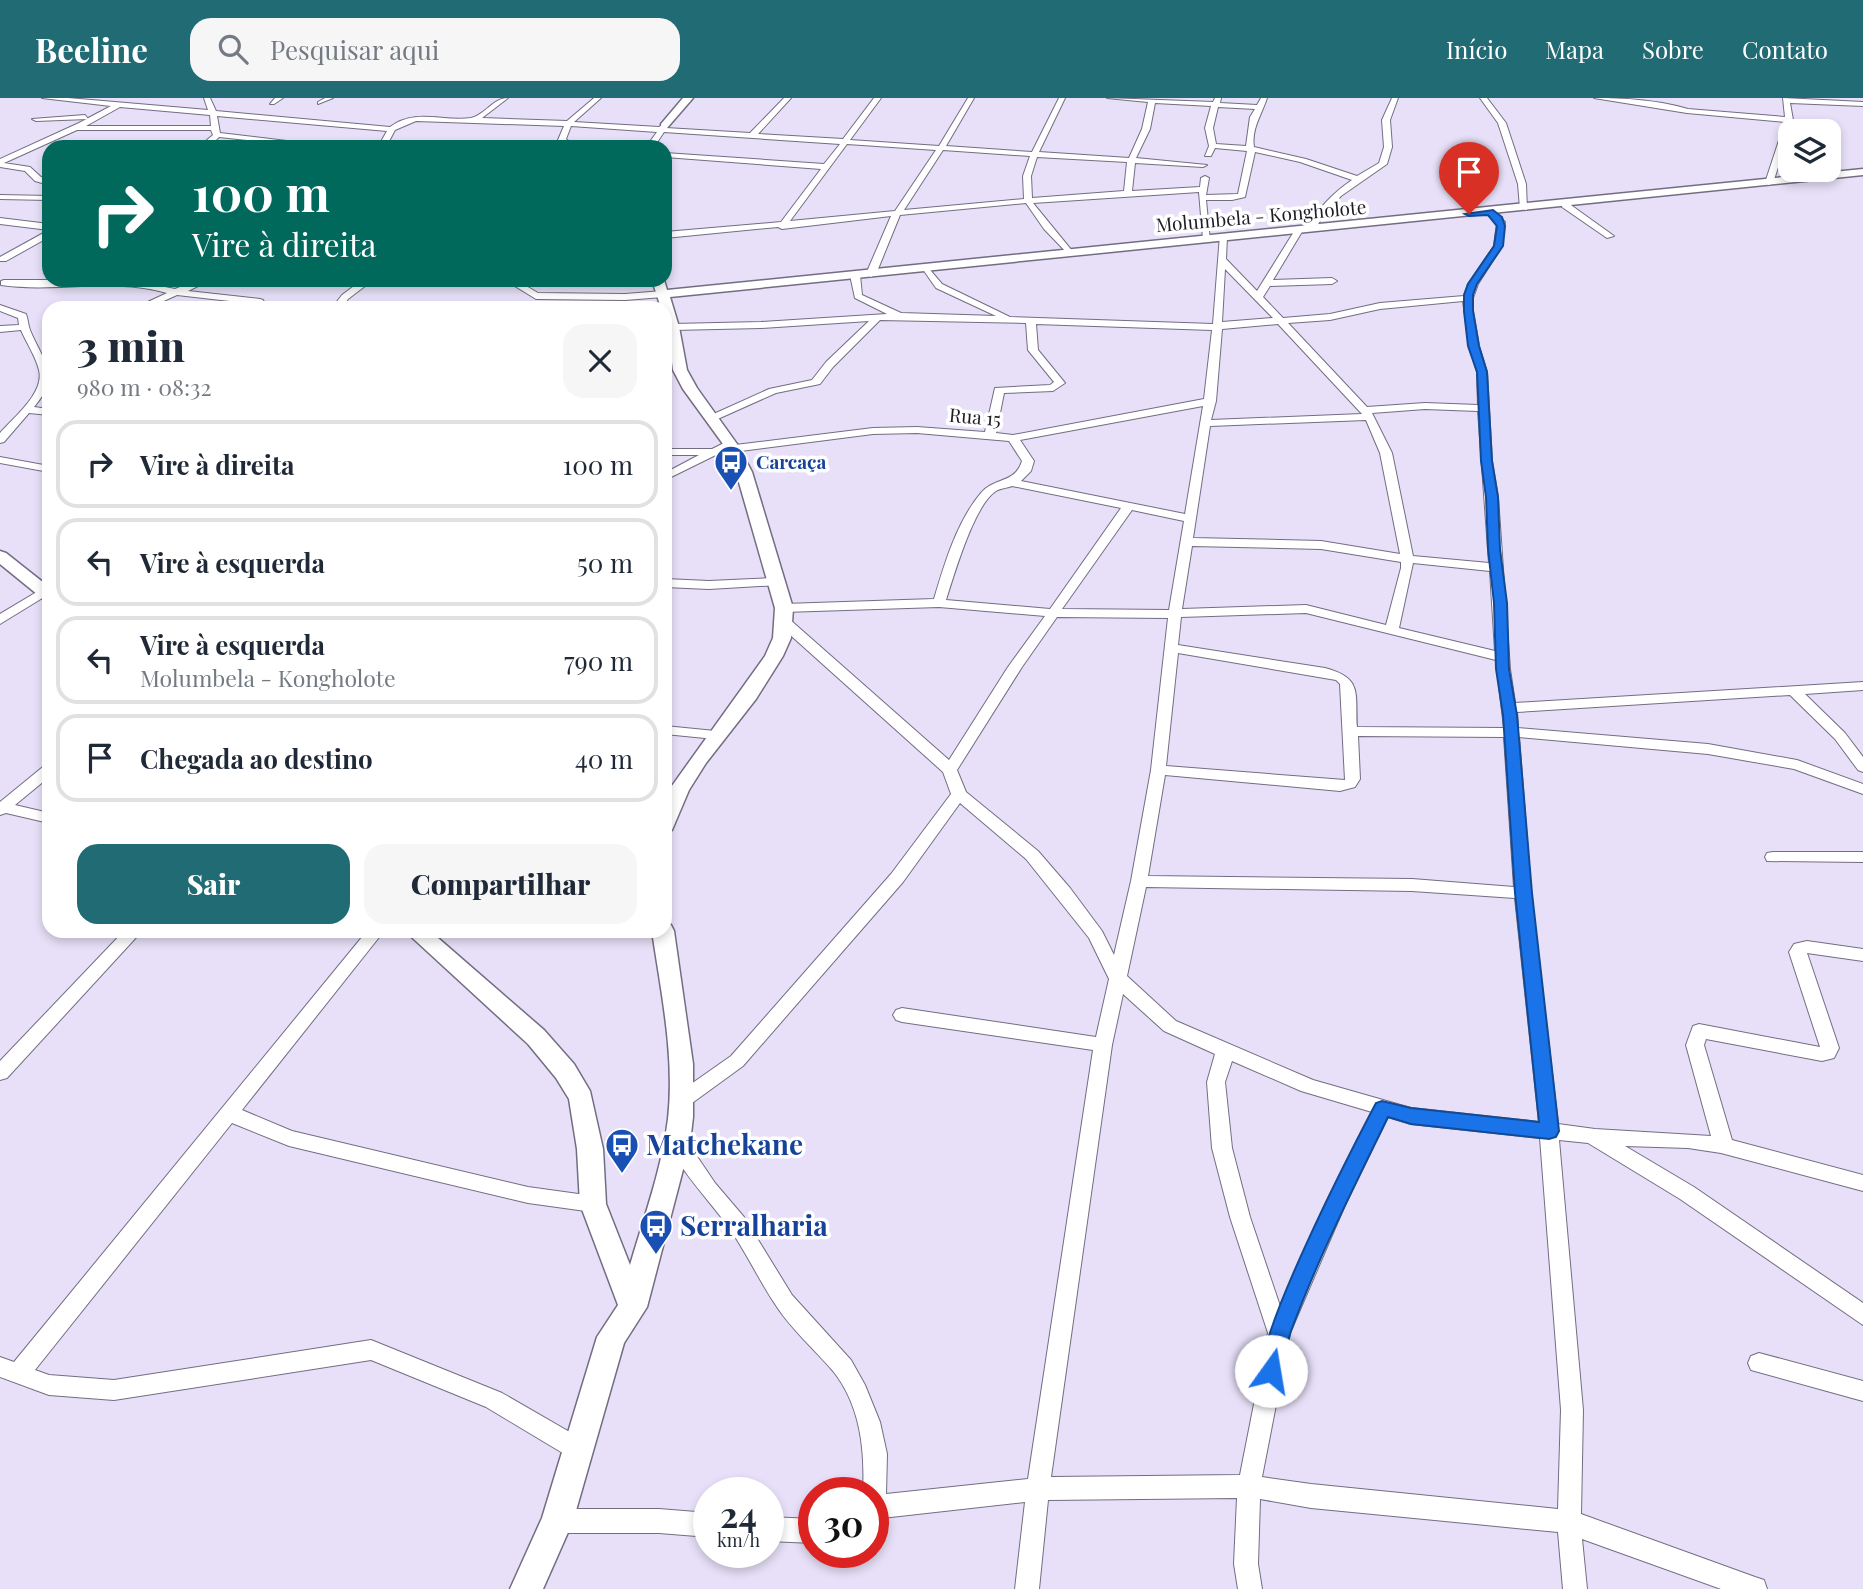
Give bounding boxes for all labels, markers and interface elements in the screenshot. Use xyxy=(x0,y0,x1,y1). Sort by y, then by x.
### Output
search box xyxy=(190,18,680,81)
text: Beeline xyxy=(35,27,148,71)
icon: search xyxy=(214,30,252,68)
text: Pesquisar aqui xyxy=(270,32,439,67)
text: Início xyxy=(1446,33,1507,65)
text: Mapa xyxy=(1545,33,1604,65)
text: Sobre xyxy=(1642,33,1704,65)
text: Contato xyxy=(1742,33,1828,65)
map controls xyxy=(1778,119,1841,182)
button: layers xyxy=(1778,119,1841,182)
pin xyxy=(1439,142,1499,214)
icon: arrive xyxy=(1450,153,1488,191)
text: 100 m xyxy=(192,159,330,224)
icon: right xyxy=(77,168,168,259)
street label: Molumbela - Kongholote xyxy=(1155,193,1367,237)
text: Vire à direita xyxy=(192,222,376,265)
text: 3 min xyxy=(77,317,185,373)
button: close xyxy=(563,324,637,398)
text: 980 m · 08:32 xyxy=(77,371,211,402)
street label: Rua 15 xyxy=(948,401,1002,431)
bus stop icon: Carcaça xyxy=(712,443,750,492)
icon: right xyxy=(81,445,119,483)
text: Vire à direita xyxy=(140,447,295,482)
text: 100 m xyxy=(563,447,633,482)
place label: Carcaça xyxy=(756,448,827,474)
icon: left xyxy=(81,543,119,581)
text: Vire à esquerda xyxy=(140,545,325,580)
text: 50 m xyxy=(577,545,633,580)
text: Vire à esquerda xyxy=(140,627,325,662)
icon: left xyxy=(81,641,119,679)
text: 790 m xyxy=(564,643,633,678)
text: Molumbela - Kongholote xyxy=(140,662,396,693)
icon: arrive xyxy=(81,739,119,777)
text: Chegada ao destino xyxy=(140,741,373,776)
text: 40 m xyxy=(575,741,633,776)
button: Sair xyxy=(77,844,350,924)
button: Compartilhar xyxy=(364,844,637,924)
place label: Matchekane xyxy=(646,1125,803,1162)
bus stop icon: Matchekane xyxy=(603,1126,641,1175)
place label: Serralharia xyxy=(680,1206,828,1243)
bus stop icon: Serralharia xyxy=(637,1207,675,1256)
position arrow xyxy=(1234,1334,1308,1408)
speed limit sign: 30 xyxy=(798,1477,889,1568)
text: 24 xyxy=(720,1490,757,1537)
text: km/h xyxy=(717,1528,760,1552)

